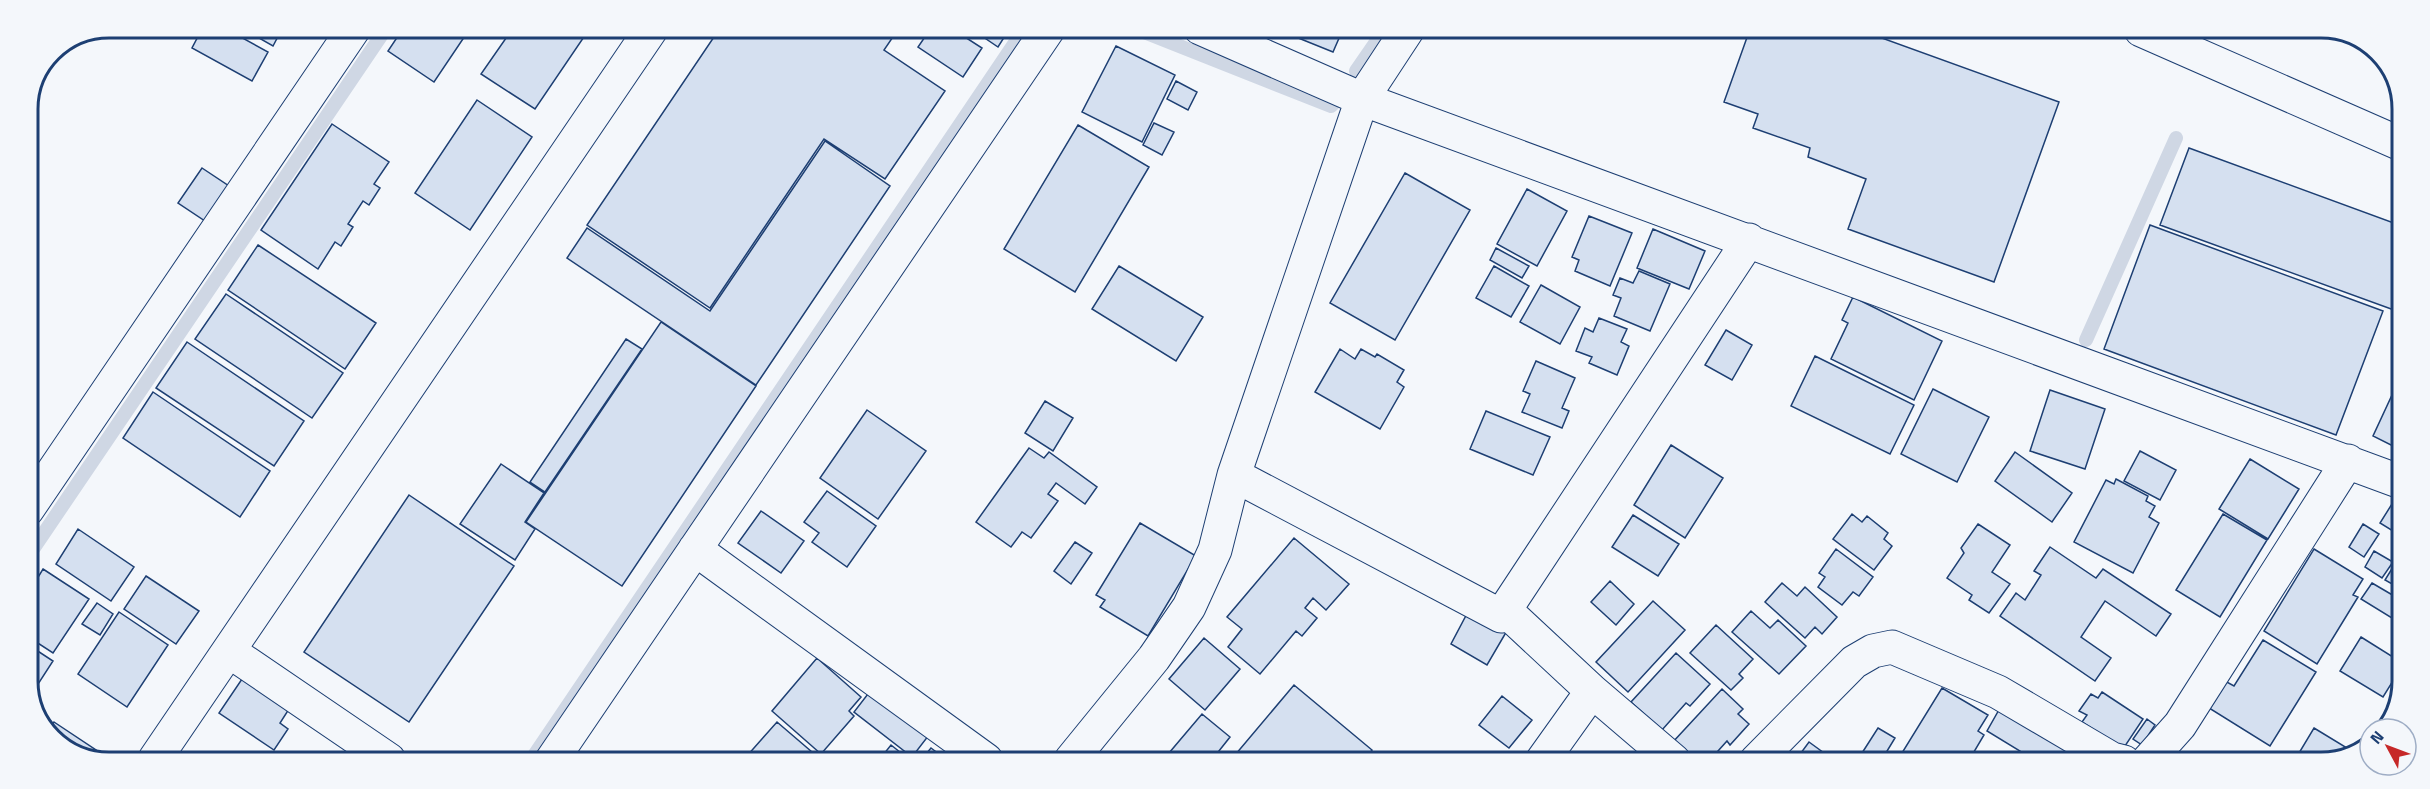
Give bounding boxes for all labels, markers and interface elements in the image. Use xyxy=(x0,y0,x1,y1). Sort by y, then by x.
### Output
north arrow xyxy=(2358,717,2418,777)
text: N xyxy=(2364,725,2389,749)

